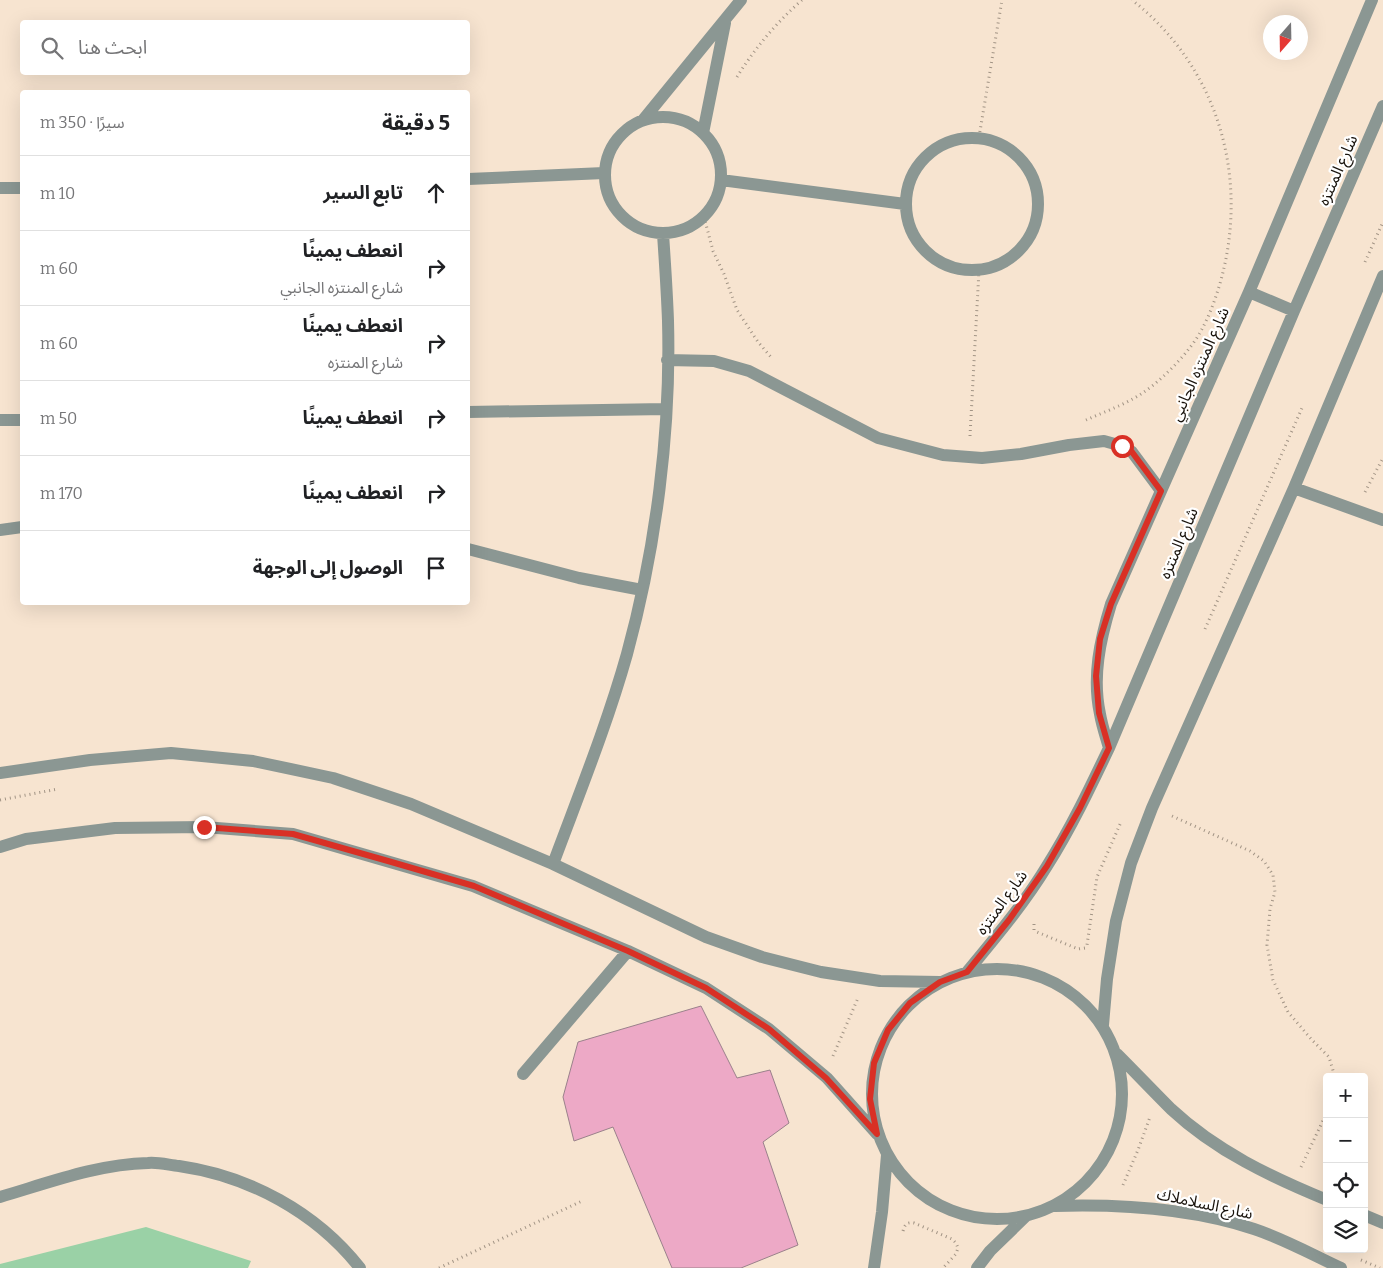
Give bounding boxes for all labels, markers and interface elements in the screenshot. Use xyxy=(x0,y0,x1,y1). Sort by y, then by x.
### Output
north arrow xyxy=(1263,15,1308,60)
search box xyxy=(20,20,470,75)
icon: search xyxy=(38,34,66,62)
text: ابحث هنا xyxy=(78,36,147,59)
text: 5 دقيقة xyxy=(382,110,450,136)
text: سيرًا · 350 m xyxy=(40,113,124,132)
street label: شارع المنتزه xyxy=(1313,132,1364,210)
icon: ahead xyxy=(422,179,450,207)
text: تابع السير xyxy=(323,181,403,204)
text: 10 m xyxy=(40,184,75,203)
text: انعطف يمينًا xyxy=(302,239,403,262)
icon: right xyxy=(422,254,450,282)
text: 60 m xyxy=(40,259,78,278)
text: شارع المنتزه الجانبي xyxy=(280,278,403,297)
street label: شارع المنتزه الجانبي xyxy=(1166,304,1236,425)
text: انعطف يمينًا xyxy=(302,314,403,337)
icon: right xyxy=(422,329,450,357)
text: 60 m xyxy=(40,334,78,353)
text: شارع المنتزه xyxy=(328,353,403,372)
icon: right xyxy=(422,404,450,432)
text: انعطف يمينًا xyxy=(302,406,403,429)
text: 50 m xyxy=(40,409,77,428)
route start xyxy=(1111,435,1134,458)
icon: right xyxy=(422,479,450,507)
text: انعطف يمينًا xyxy=(302,481,403,504)
text: 170 m xyxy=(40,484,83,503)
street label: شارع المنتزه xyxy=(1155,505,1205,583)
icon: arrive xyxy=(422,554,450,582)
text: الوصول إلى الوجهة xyxy=(253,556,403,579)
route end xyxy=(193,816,216,839)
street label: شارع المنتزه xyxy=(972,866,1034,940)
map controls xyxy=(1323,1073,1368,1253)
button: + xyxy=(1323,1073,1368,1118)
button: − xyxy=(1323,1118,1368,1163)
button: locate xyxy=(1323,1163,1368,1208)
street label: شارع السلاملاك xyxy=(1155,1184,1255,1226)
button: layers xyxy=(1323,1208,1368,1253)

